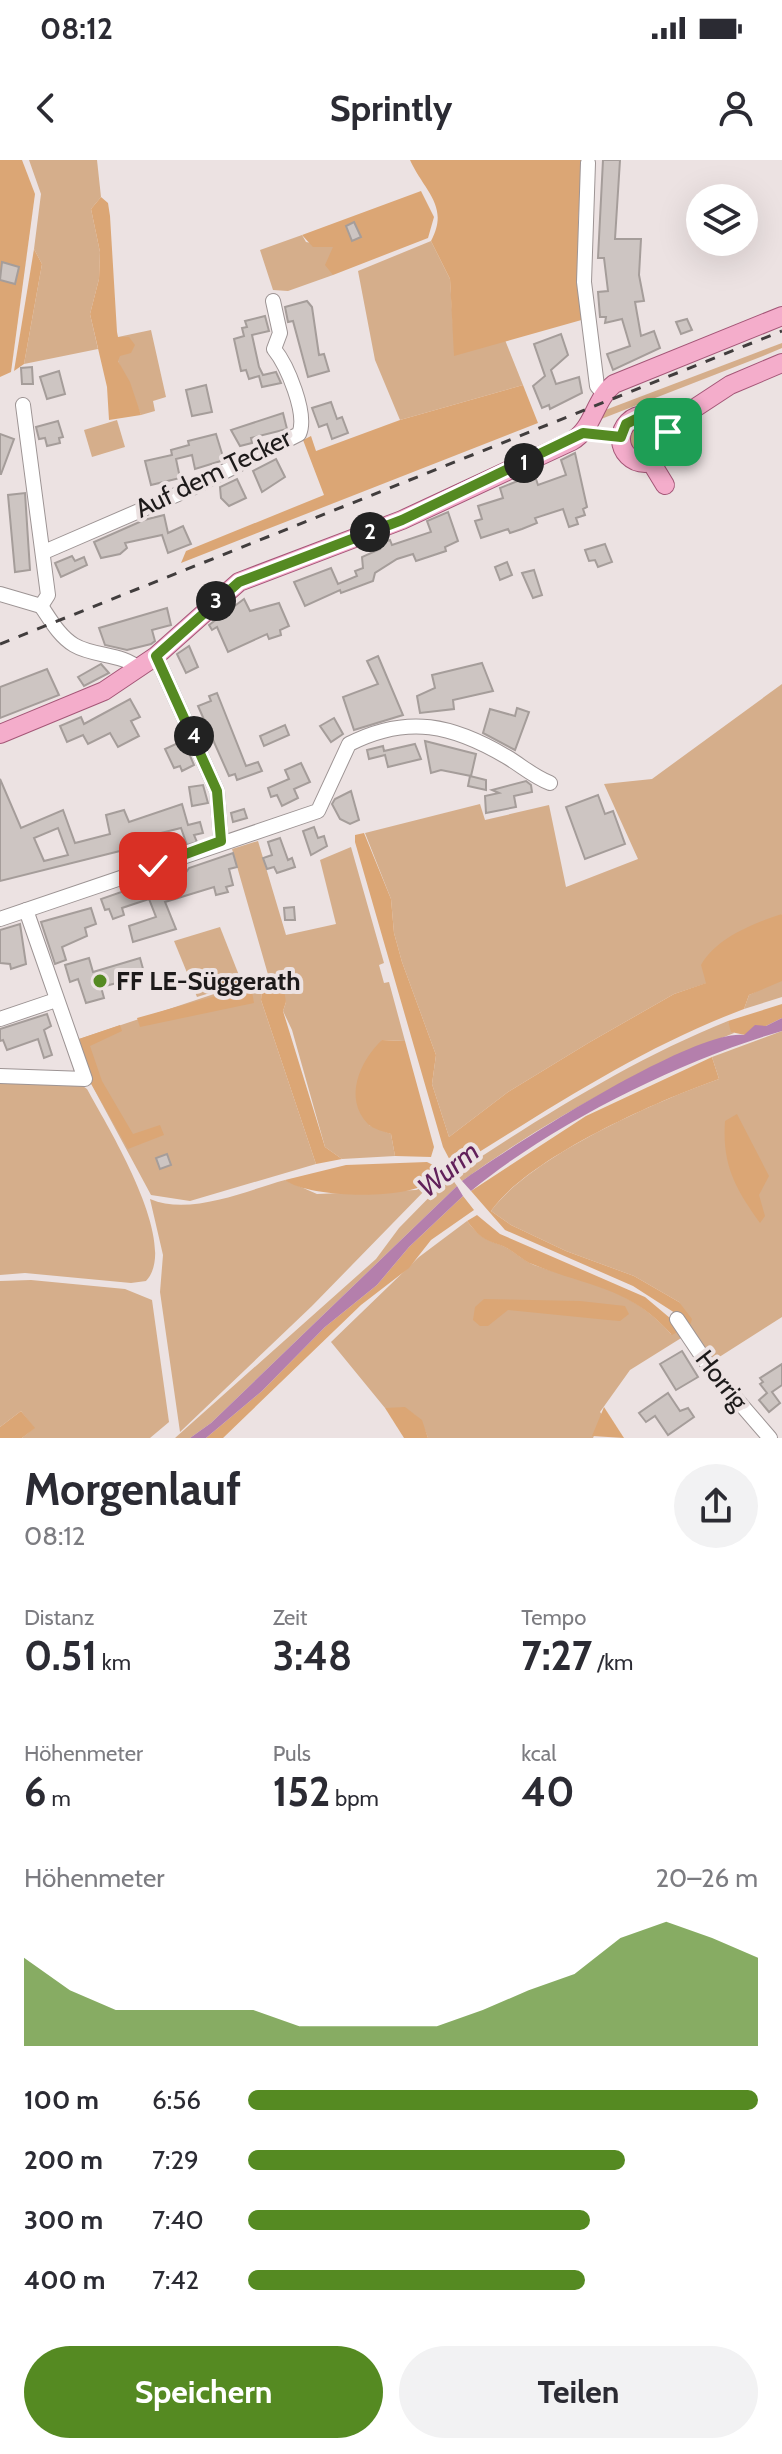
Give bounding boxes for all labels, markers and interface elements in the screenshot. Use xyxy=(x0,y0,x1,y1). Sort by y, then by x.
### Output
text: 08:12 xyxy=(40,10,113,47)
icon: back xyxy=(24,86,68,130)
text: Sprintly xyxy=(330,86,452,130)
icon: person xyxy=(714,86,758,130)
map controls xyxy=(686,184,758,256)
button: layers xyxy=(686,184,758,256)
pin xyxy=(634,398,702,466)
icon: arrive xyxy=(646,410,690,454)
street label: Auf dem Tecker xyxy=(130,421,297,525)
pin: 1 xyxy=(504,443,544,483)
text: 1 xyxy=(520,449,528,476)
pin: 2 xyxy=(350,512,390,552)
text: 2 xyxy=(364,518,376,545)
pin: 3 xyxy=(196,581,236,621)
text: 3 xyxy=(210,587,222,614)
pin: 4 xyxy=(174,716,214,756)
text: 4 xyxy=(187,722,201,749)
pin xyxy=(119,832,187,900)
icon: check xyxy=(131,844,175,888)
place label: FF LE-Süggerath xyxy=(116,965,301,997)
marker: FF LE-Süggerath xyxy=(91,972,109,990)
water label: Wurm xyxy=(410,1134,486,1204)
street label: Horrig xyxy=(689,1344,756,1417)
text: Morgenlauf xyxy=(24,1463,241,1516)
button: share xyxy=(674,1464,758,1548)
text: 08:12 xyxy=(24,1520,85,1552)
text: Distanz xyxy=(24,1604,94,1631)
text: Zeit xyxy=(273,1604,307,1631)
text: Tempo xyxy=(521,1604,586,1631)
text: 0.51 xyxy=(24,1631,97,1680)
text: 3:48 xyxy=(273,1631,352,1680)
text: 7:27 xyxy=(521,1631,592,1680)
text: km xyxy=(97,1649,131,1676)
text: /km xyxy=(592,1649,633,1676)
text: Höhenmeter xyxy=(24,1740,143,1767)
text: Puls xyxy=(273,1740,311,1767)
text: kcal xyxy=(521,1740,556,1767)
text: 6 xyxy=(24,1767,46,1816)
text: 152 xyxy=(273,1767,330,1816)
text: 40 xyxy=(521,1767,574,1816)
text: m xyxy=(46,1785,71,1812)
text: bpm xyxy=(330,1785,379,1812)
text: Höhenmeter xyxy=(24,1862,165,1894)
text: 20–26 m xyxy=(655,1862,758,1894)
text: 100 m xyxy=(24,2084,99,2116)
text: 6:56 xyxy=(152,2084,201,2116)
text: 200 m xyxy=(24,2144,103,2176)
text: 7:29 xyxy=(152,2144,199,2176)
text: 300 m xyxy=(24,2204,103,2236)
text: 7:40 xyxy=(152,2204,204,2236)
text: 400 m xyxy=(24,2264,105,2296)
text: 7:42 xyxy=(152,2264,199,2296)
button: Speichern xyxy=(24,2346,383,2438)
button: Teilen xyxy=(399,2346,758,2438)

